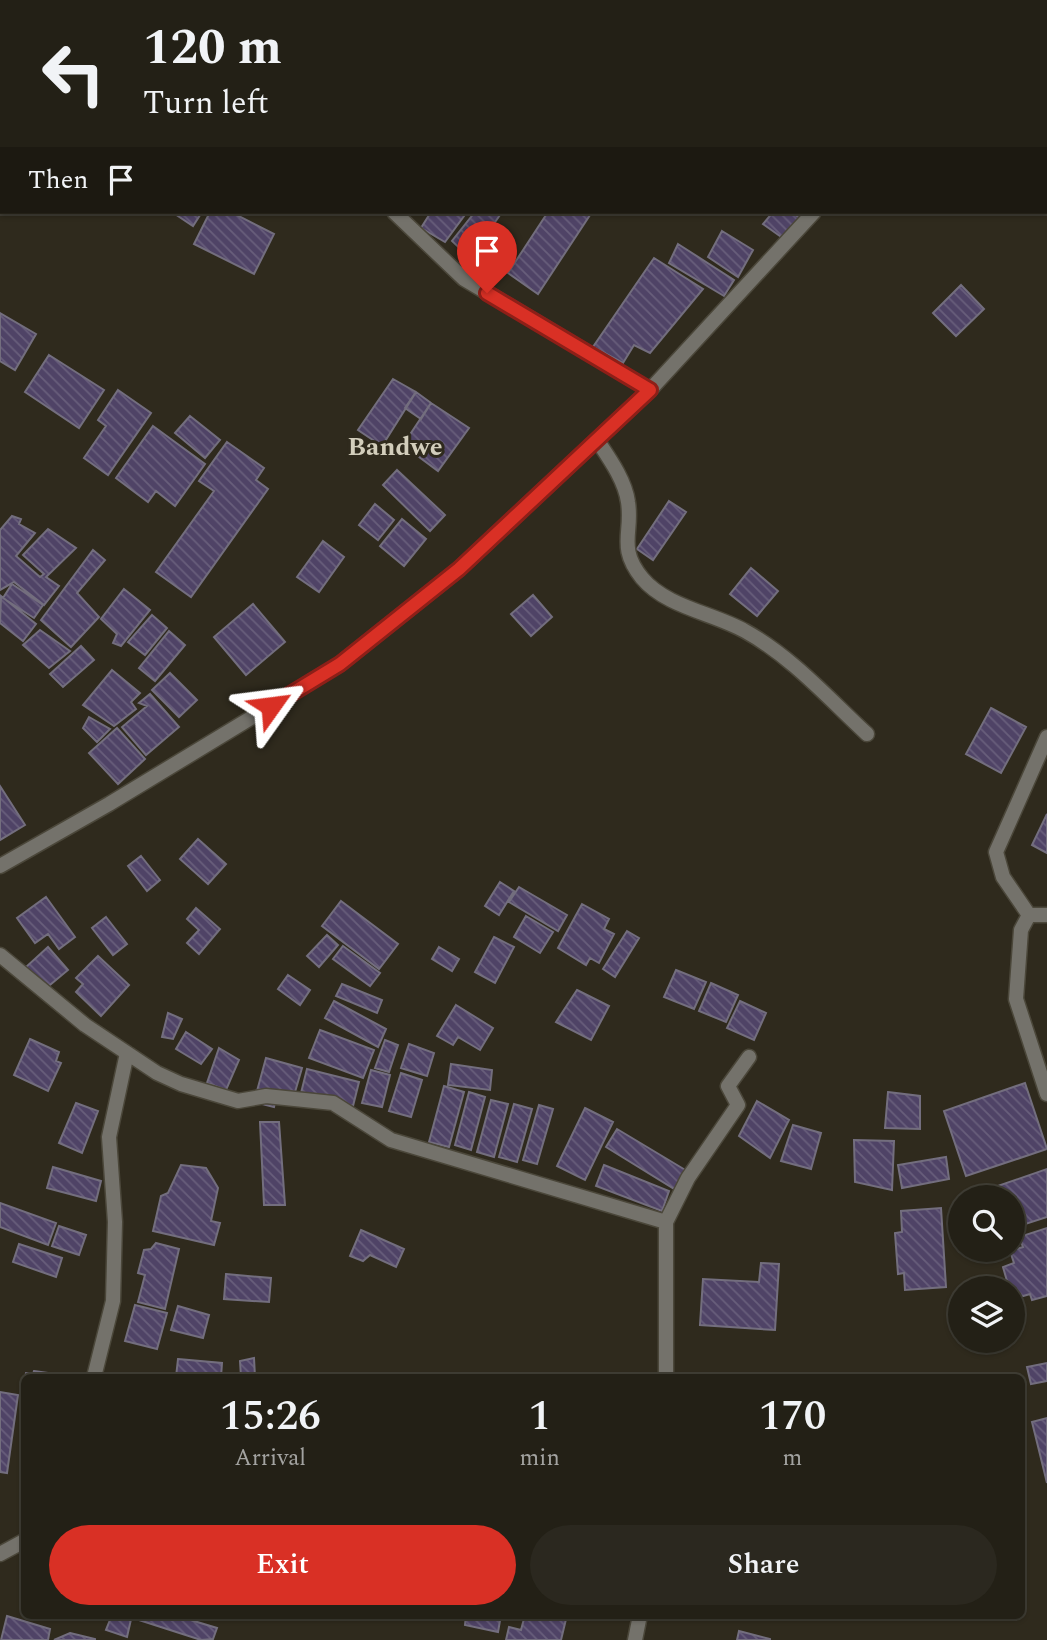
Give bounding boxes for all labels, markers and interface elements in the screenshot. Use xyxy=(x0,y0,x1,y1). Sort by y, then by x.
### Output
text: 120 m xyxy=(143,11,282,86)
icon: left xyxy=(28,28,119,119)
text: Turn left xyxy=(143,79,269,128)
text: Then xyxy=(28,160,88,200)
icon: arrive xyxy=(102,161,140,199)
pin xyxy=(457,221,517,293)
icon: arrive xyxy=(468,232,506,270)
district label: Bandwe xyxy=(347,427,443,467)
position arrow xyxy=(234,669,308,743)
map controls xyxy=(948,1185,1025,1353)
button: search xyxy=(948,1185,1025,1262)
button: layers xyxy=(948,1276,1025,1353)
text: 15:26 xyxy=(220,1385,321,1448)
text: 1 xyxy=(528,1385,551,1448)
text: 170 xyxy=(759,1385,826,1448)
text: Arrival xyxy=(234,1441,306,1476)
text: min xyxy=(520,1441,560,1476)
text: m xyxy=(783,1441,802,1476)
button: Exit xyxy=(49,1525,516,1605)
button: Share xyxy=(530,1525,997,1605)

